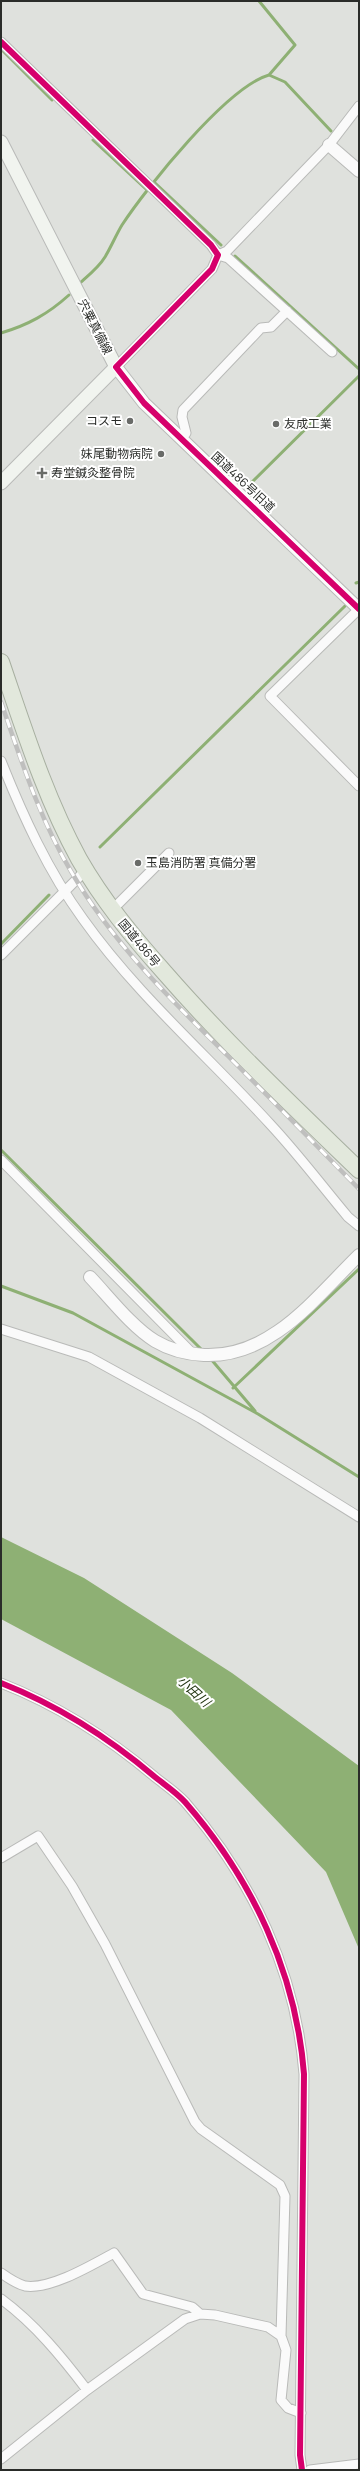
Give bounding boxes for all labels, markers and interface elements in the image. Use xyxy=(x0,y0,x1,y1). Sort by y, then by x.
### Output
street label: 宍粟真備線 xyxy=(74,296,117,357)
place label: コスモ xyxy=(86,412,122,429)
place label: 友成工業 xyxy=(284,415,332,432)
marker: コスモ xyxy=(125,416,135,426)
marker: 友成工業 xyxy=(271,419,281,429)
place label: 妹尾動物病院 xyxy=(81,445,153,462)
street label: 国道486号旧道 xyxy=(208,448,279,516)
marker: 妹尾動物病院 xyxy=(156,449,166,459)
place label: 寿堂鍼灸整骨院 xyxy=(51,464,135,481)
marker: 寿堂鍼灸整骨院 xyxy=(36,467,48,479)
place label: 玉島消防署 真備分署 xyxy=(146,854,256,871)
marker: 玉島消防署 真備分署 xyxy=(133,858,143,868)
street label: 国道486号 xyxy=(114,915,164,970)
water label: 小田川 xyxy=(173,1671,216,1712)

